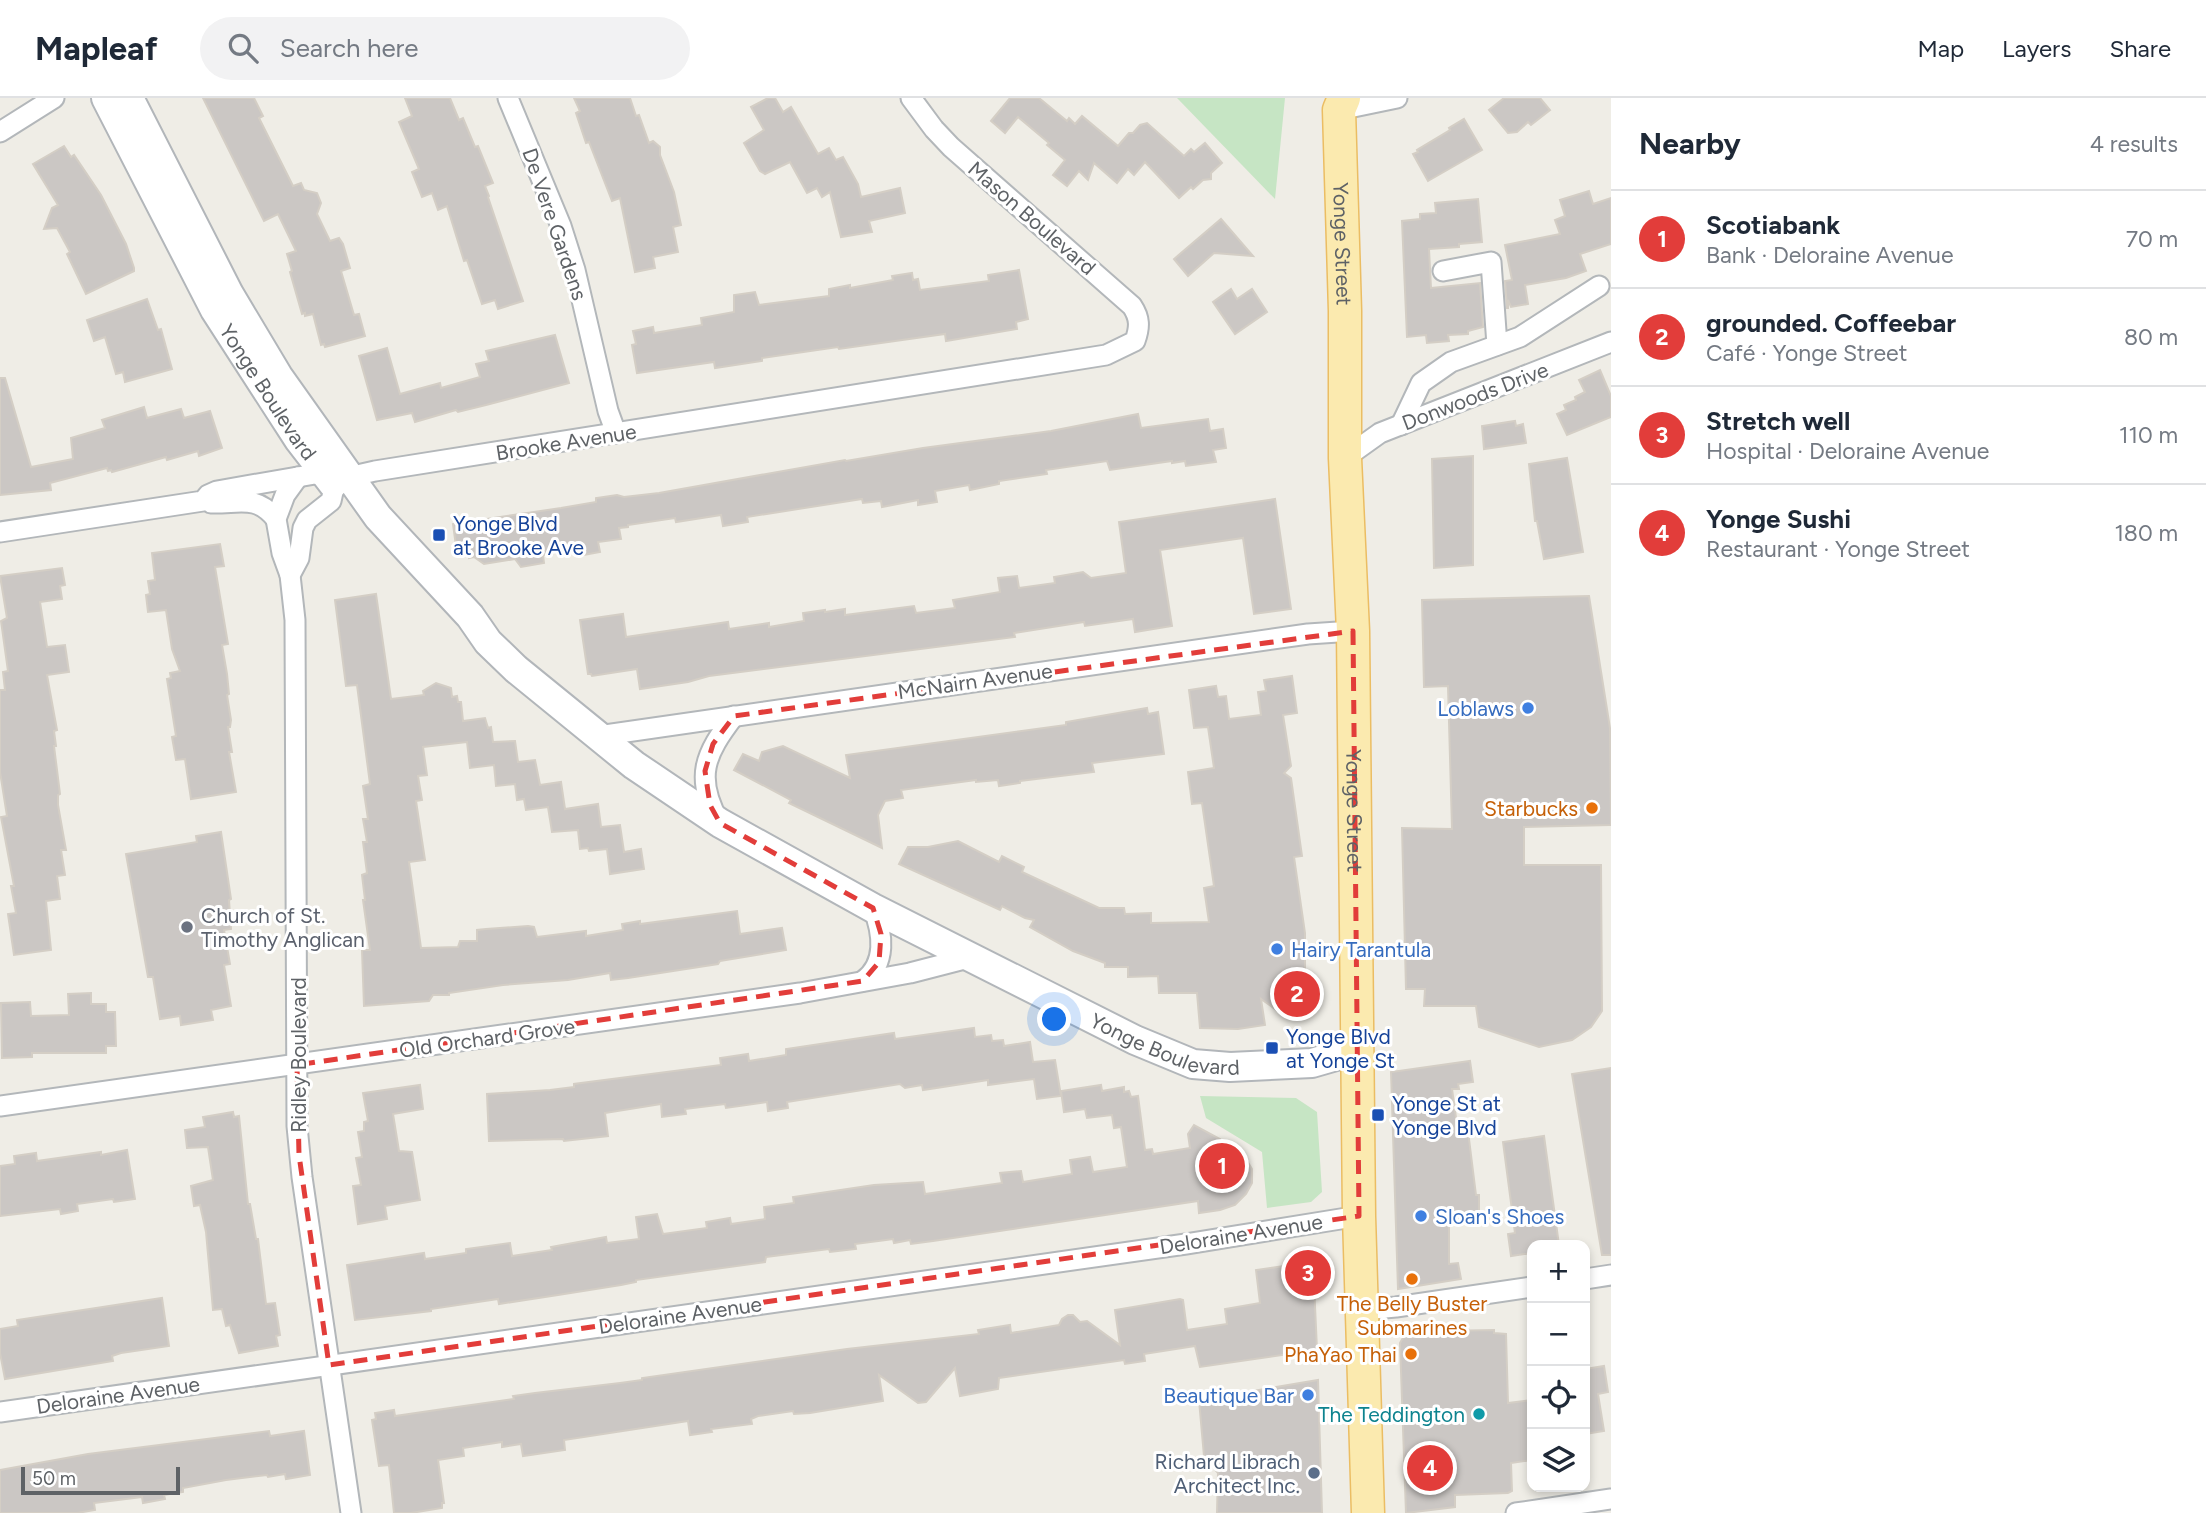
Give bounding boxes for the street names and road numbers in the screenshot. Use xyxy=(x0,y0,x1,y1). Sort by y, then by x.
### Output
street label: De Vere Gardens xyxy=(517,145,593,303)
street label: Mason Boulevard xyxy=(963,156,1101,280)
street label: Yonge Street xyxy=(1329,182,1357,306)
street label: Yonge Boulevard xyxy=(215,319,322,465)
street label: Donwoods Drive xyxy=(1398,357,1552,435)
street label: Brooke Avenue xyxy=(494,419,638,465)
street label: McNairn Avenue xyxy=(896,658,1054,704)
street label: Yonge Street xyxy=(1342,749,1368,872)
street label: Ridley Boulevard xyxy=(286,977,311,1133)
street label: Yonge Boulevard xyxy=(1086,1007,1240,1080)
street label: Old Orchard Grove xyxy=(397,1013,577,1063)
street label: Deloraine Avenue xyxy=(1158,1209,1324,1259)
street label: Deloraine Avenue xyxy=(597,1291,763,1339)
street label: Deloraine Avenue xyxy=(35,1371,201,1419)

